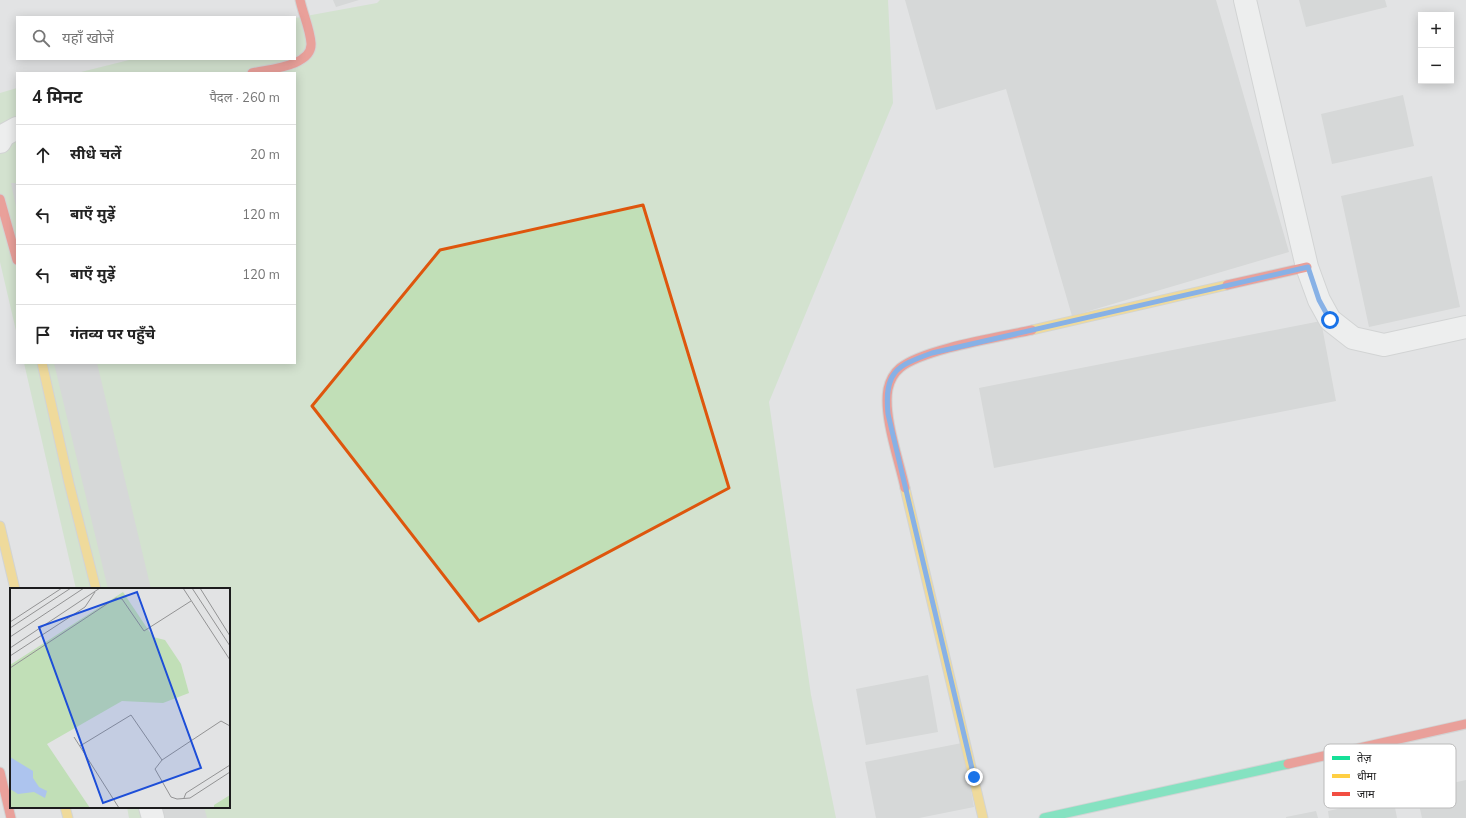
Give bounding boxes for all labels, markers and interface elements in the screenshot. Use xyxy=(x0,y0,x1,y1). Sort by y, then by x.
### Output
map controls xyxy=(1418,12,1454,84)
button: + xyxy=(1418,12,1454,48)
search box xyxy=(16,16,296,60)
icon: search xyxy=(30,27,52,49)
text: यहाँ खोजें xyxy=(62,28,114,48)
button: − xyxy=(1418,48,1454,84)
text: 4 मिनट xyxy=(32,86,82,109)
text: पैदल · 260 m xyxy=(209,89,280,107)
icon: ahead xyxy=(32,144,54,166)
text: सीधे चलें xyxy=(70,144,121,164)
text: 20 m xyxy=(250,146,280,164)
icon: left xyxy=(32,204,54,226)
text: बाएँ मुड़ें xyxy=(70,204,115,224)
text: 120 m xyxy=(242,206,280,224)
icon: left xyxy=(32,264,54,286)
text: बाएँ मुड़ें xyxy=(70,264,115,284)
text: 120 m xyxy=(242,266,280,284)
route start xyxy=(1321,311,1339,329)
icon: arrive xyxy=(32,324,54,346)
text: गंतव्य पर पहुँचे xyxy=(70,324,155,344)
inset map xyxy=(10,588,230,808)
legend xyxy=(1324,744,1456,808)
text: तेज़ xyxy=(1357,751,1372,766)
route end xyxy=(965,768,983,786)
text: धीमा xyxy=(1357,769,1376,784)
text: जाम xyxy=(1357,787,1375,802)

